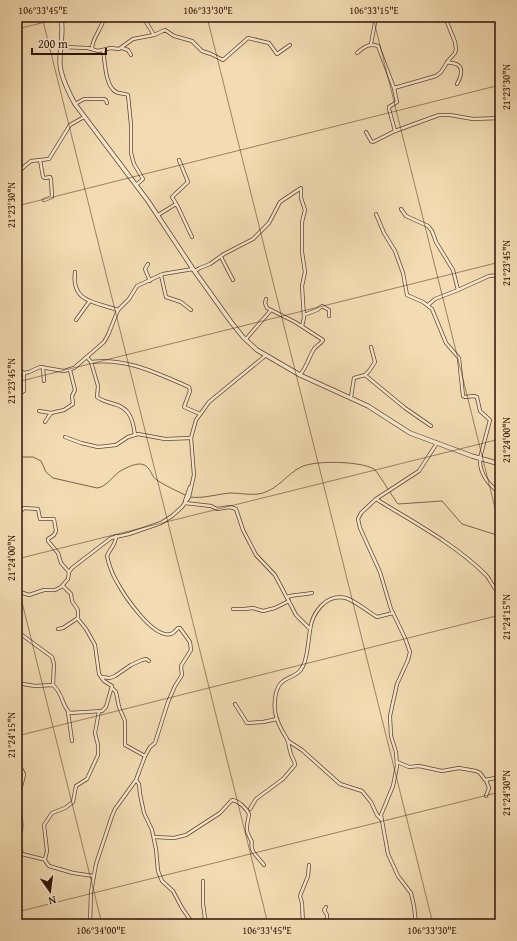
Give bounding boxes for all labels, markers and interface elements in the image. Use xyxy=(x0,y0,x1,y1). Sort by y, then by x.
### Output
text: 106°33'45"E xyxy=(18,3,68,18)
text: 106°33'30"E xyxy=(183,3,233,18)
text: 106°33'15"E xyxy=(349,3,399,18)
scale bar xyxy=(32,30,106,56)
text: 200 m xyxy=(38,35,68,52)
text: 21°23'30"N xyxy=(499,64,514,110)
text: 21°23'30"N xyxy=(4,182,19,228)
text: 21°23'45"N xyxy=(499,240,514,286)
text: 21°23'45"N xyxy=(4,358,19,404)
text: 21°24'00"N xyxy=(499,417,514,463)
text: 21°24'00"N xyxy=(4,535,19,581)
text: 21°24'15"N xyxy=(499,594,514,640)
text: 21°24'15"N xyxy=(4,712,19,758)
text: 21°24'30"N xyxy=(499,770,514,816)
north arrow xyxy=(30,871,70,911)
text: N xyxy=(46,892,58,910)
text: 106°34'00"E xyxy=(76,923,126,938)
text: 106°33'45"E xyxy=(242,923,292,938)
text: 106°33'30"E xyxy=(407,923,457,938)

